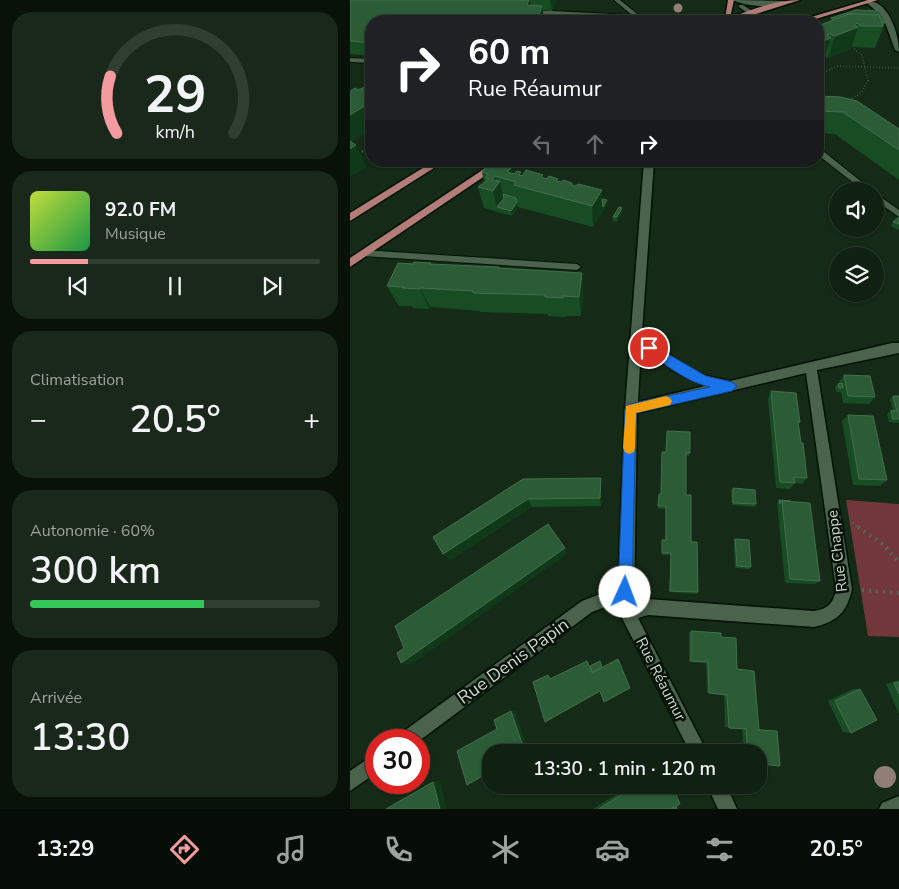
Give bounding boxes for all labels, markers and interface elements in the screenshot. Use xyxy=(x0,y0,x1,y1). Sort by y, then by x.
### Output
text: 60 m xyxy=(468,29,550,76)
icon: right xyxy=(385,35,450,100)
text: 29 xyxy=(144,59,206,130)
text: Rue Réaumur xyxy=(468,74,602,104)
text: km/h xyxy=(155,120,195,144)
icon: left xyxy=(528,130,556,158)
icon: ahead xyxy=(581,130,609,158)
icon: right xyxy=(634,130,662,158)
map controls xyxy=(829,182,884,302)
button: sound xyxy=(829,182,884,237)
text: 92.0 FM xyxy=(105,197,176,223)
text: Musique xyxy=(105,223,166,245)
button: layers xyxy=(829,247,884,302)
icon: previous xyxy=(64,272,92,300)
icon: pause xyxy=(161,272,189,300)
icon: next xyxy=(258,272,286,300)
pin xyxy=(628,327,670,369)
icon: arrive xyxy=(635,334,663,362)
text: Climatisation xyxy=(30,369,124,391)
text: 20.5° xyxy=(129,394,221,445)
text: − xyxy=(30,401,47,439)
text: + xyxy=(303,401,320,439)
street label: Rue Chappe xyxy=(822,509,852,593)
text: Autonomie · 60% xyxy=(30,520,155,542)
text: 300 km xyxy=(30,545,161,596)
position arrow xyxy=(598,565,650,617)
street label: Rue Denis Papin xyxy=(452,612,574,710)
street label: Rue Réaumur xyxy=(631,634,691,725)
text: Arrivée xyxy=(30,687,82,709)
text: 13:30 xyxy=(30,712,130,763)
speed limit sign: 30 xyxy=(365,729,430,794)
text: 13:30 · 1 min · 120 m xyxy=(533,756,716,782)
icon: directions xyxy=(167,832,202,867)
icon: music xyxy=(274,832,309,867)
icon: phone xyxy=(381,832,416,867)
icon: climate xyxy=(488,832,523,867)
icon: car xyxy=(595,832,630,867)
icon: filters xyxy=(702,832,737,867)
text: 13:29 xyxy=(36,834,94,864)
text: 20.5° xyxy=(809,834,863,864)

